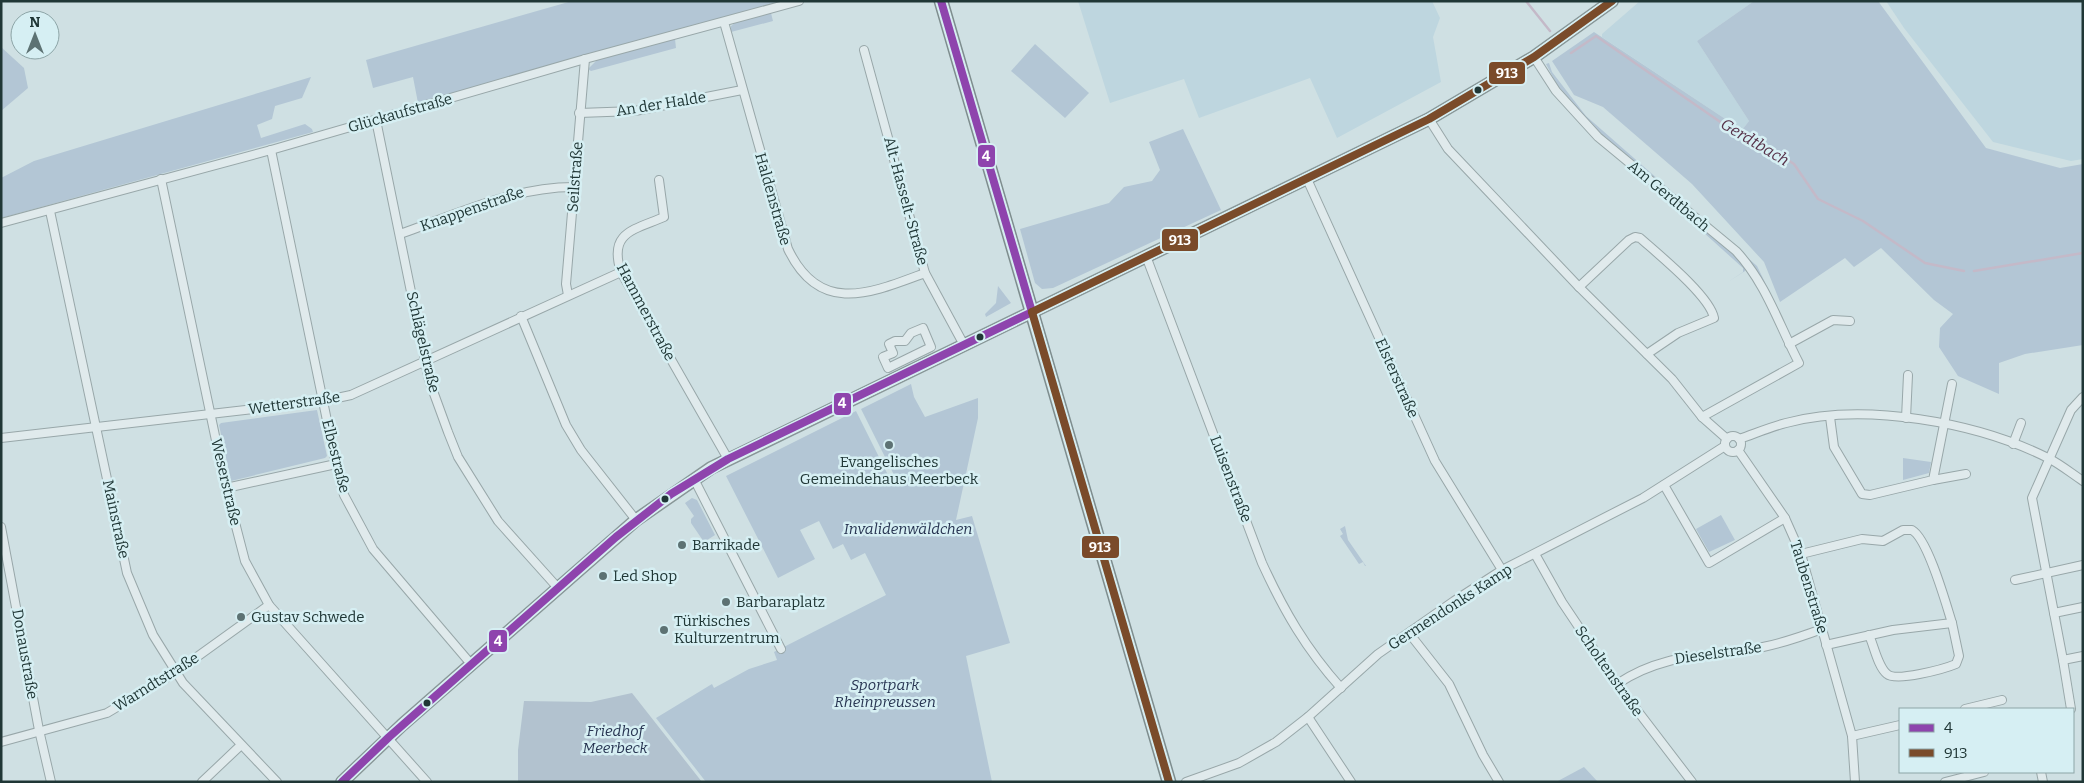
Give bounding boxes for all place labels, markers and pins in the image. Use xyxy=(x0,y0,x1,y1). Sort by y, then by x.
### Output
unlabelled marker xyxy=(1473,85,1483,95)
unlabelled marker xyxy=(975,332,985,342)
marker: Evangelisches Gemeindehaus Meerbeck xyxy=(883,439,895,451)
place label: Evangelisches Gemeindehaus Meerbeck xyxy=(800,453,979,488)
unlabelled marker xyxy=(660,494,670,504)
place label: Barrikade xyxy=(692,536,760,554)
marker: Barrikade xyxy=(676,539,688,551)
place label: Led Shop xyxy=(613,567,677,585)
marker: Led Shop xyxy=(597,570,609,582)
place label: Barbaraplatz xyxy=(736,593,825,611)
marker: Barbaraplatz xyxy=(720,596,732,608)
place label: Gustav Schwede xyxy=(251,608,365,626)
marker: Gustav Schwede xyxy=(235,611,247,623)
place label: Türkisches Kulturzentrum xyxy=(674,612,780,647)
marker: Türkisches Kulturzentrum xyxy=(658,624,670,636)
unlabelled marker xyxy=(422,698,432,708)

